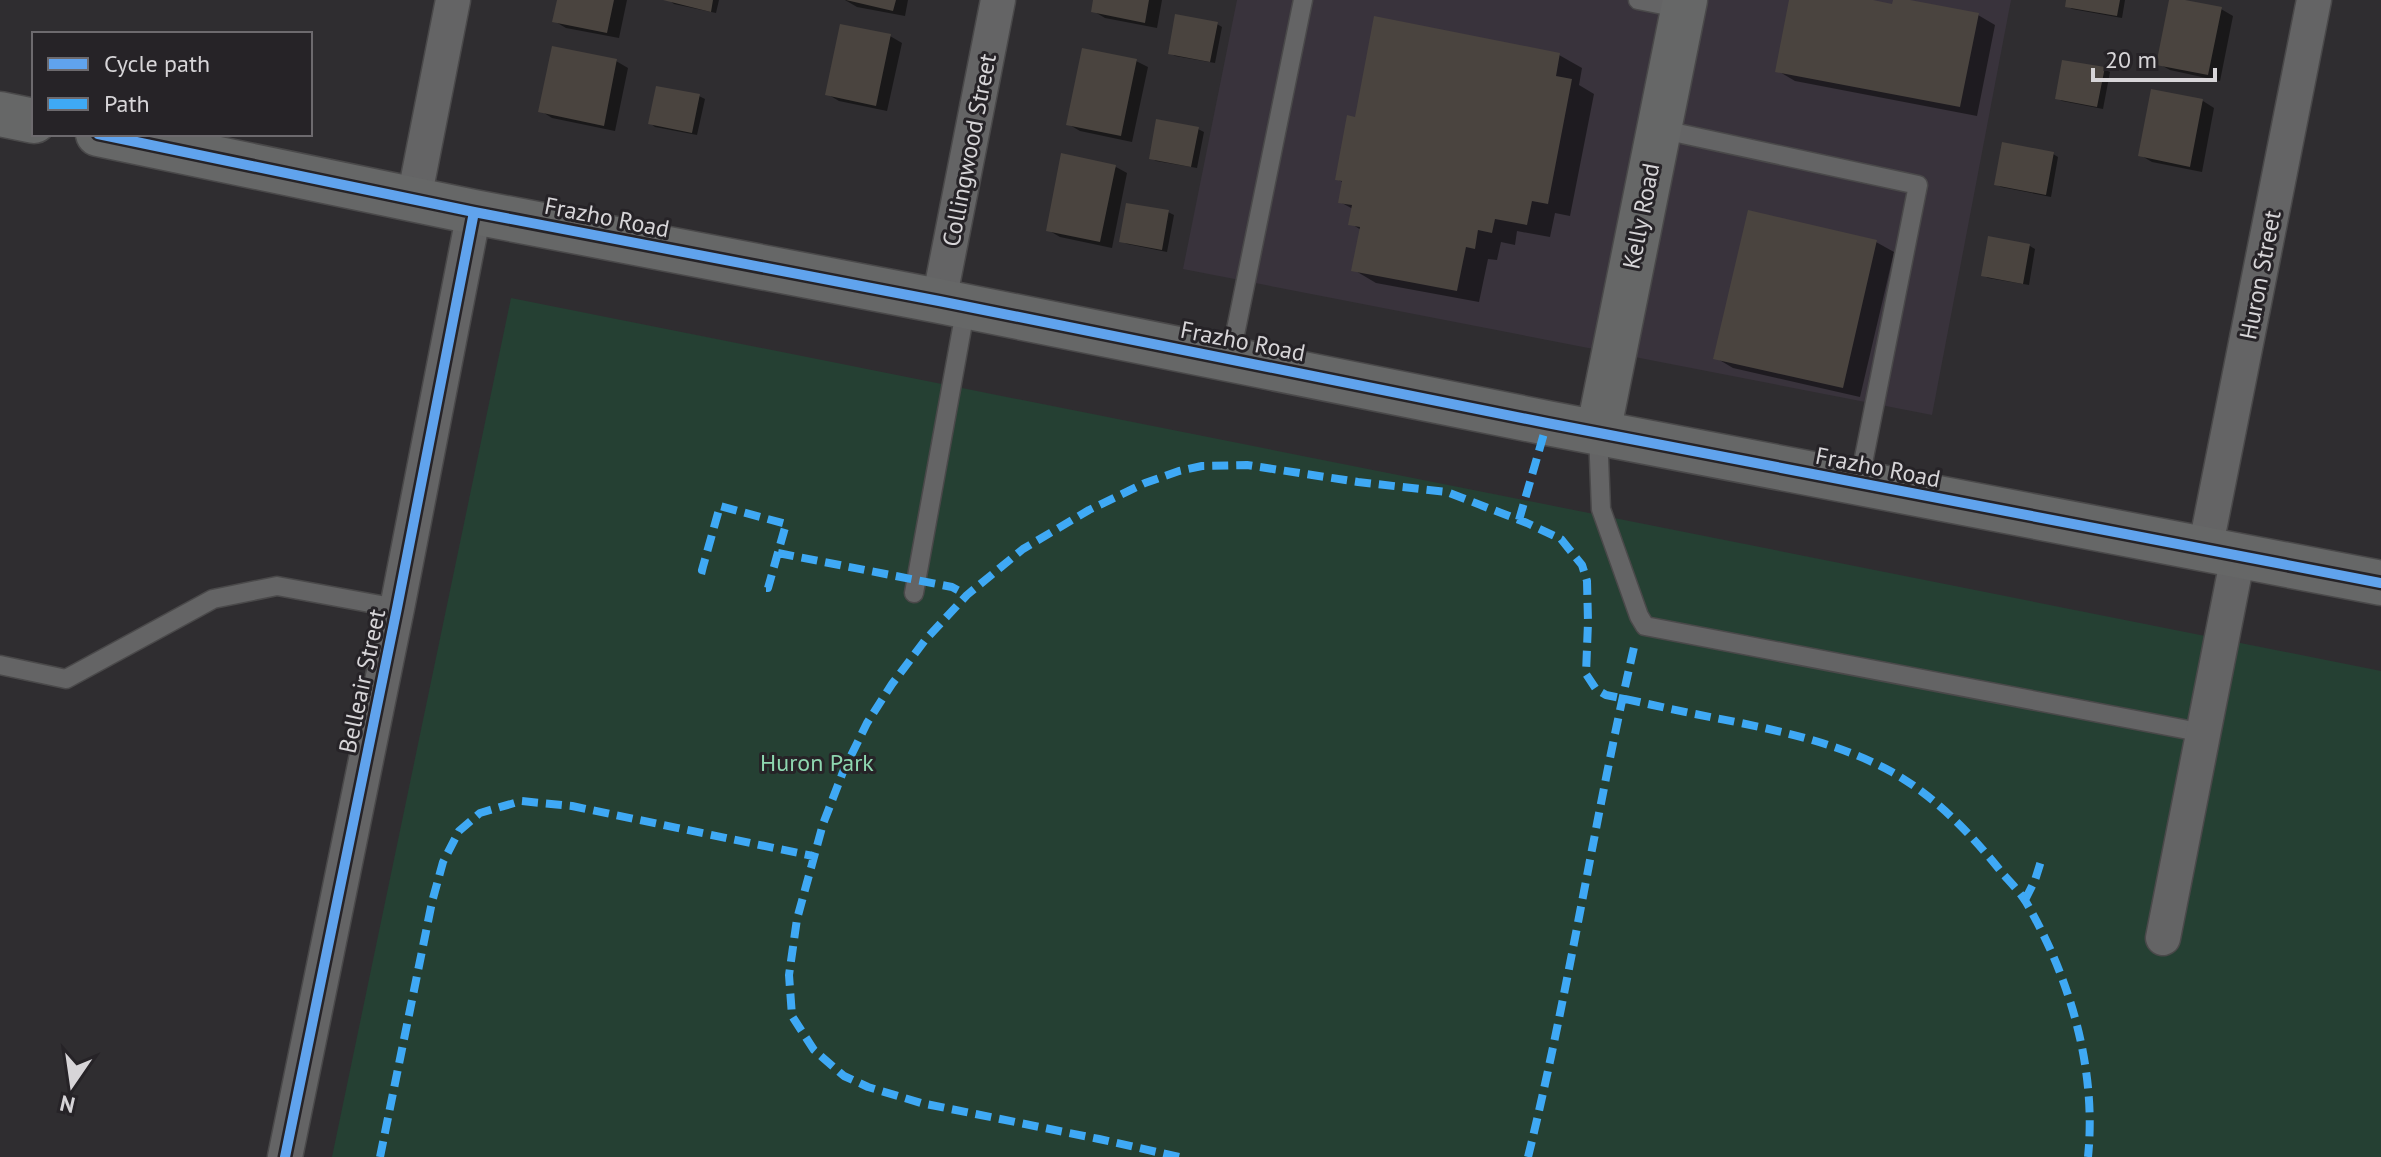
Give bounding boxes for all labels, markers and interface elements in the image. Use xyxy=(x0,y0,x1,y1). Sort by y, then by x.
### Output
legend xyxy=(32,32,312,136)
scale bar xyxy=(2093,32,2215,82)
text: 20 m xyxy=(2105,44,2157,75)
text: Cycle path xyxy=(104,48,210,79)
street label: Collingwood Street xyxy=(935,51,1003,249)
text: Path xyxy=(104,88,150,119)
street label: Kelly Road xyxy=(1616,160,1666,272)
street label: Frazho Road xyxy=(542,190,672,244)
street label: Huron Street xyxy=(2232,208,2288,342)
street label: Frazho Road xyxy=(1178,314,1308,368)
street label: Frazho Road xyxy=(1813,440,1943,494)
street label: Belleair Street xyxy=(332,606,392,756)
park label: Huron Park xyxy=(760,747,874,778)
north arrow xyxy=(32,1045,112,1125)
text: N xyxy=(57,1089,78,1120)

